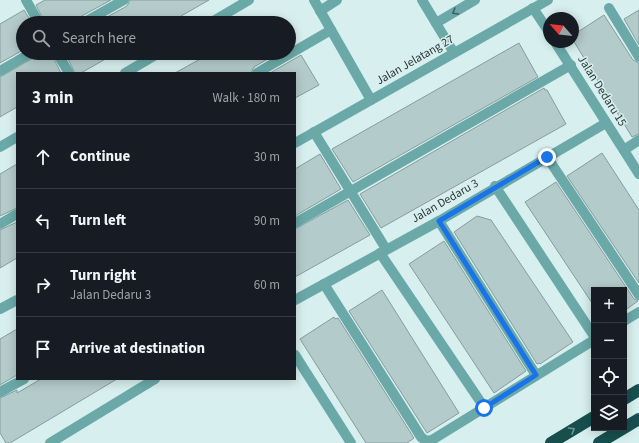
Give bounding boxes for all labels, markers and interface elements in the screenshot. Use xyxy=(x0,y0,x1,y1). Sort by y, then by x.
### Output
one-way arrow xyxy=(452,7,459,14)
north arrow xyxy=(543,12,579,48)
search box xyxy=(16,16,296,60)
icon: search xyxy=(30,27,52,49)
text: Search here xyxy=(62,28,136,49)
street label: Jalan Jelatang 27 xyxy=(373,31,457,89)
street label: Jalan Dedaru 15 xyxy=(573,52,631,130)
text: 3 min xyxy=(32,86,73,110)
text: Walk · 180 m xyxy=(212,89,280,107)
icon: ahead xyxy=(32,146,54,168)
text: Continue xyxy=(70,146,130,167)
text: 30 m xyxy=(254,148,280,166)
route end xyxy=(538,148,556,166)
street label: Jalan Dedaru 3 xyxy=(408,175,482,227)
icon: left xyxy=(32,210,54,232)
text: Turn left xyxy=(70,210,126,231)
text: 90 m xyxy=(254,212,280,230)
text: Turn right xyxy=(70,265,136,286)
icon: right xyxy=(32,274,54,296)
text: 60 m xyxy=(254,276,280,294)
text: Jalan Dedaru 3 xyxy=(70,286,151,304)
map controls xyxy=(591,287,627,431)
button: + xyxy=(591,287,627,323)
button: − xyxy=(591,323,627,359)
icon: arrive xyxy=(32,338,54,360)
text: Arrive at destination xyxy=(70,338,205,359)
button: locate xyxy=(591,359,627,395)
button: layers xyxy=(591,395,627,431)
route start xyxy=(475,399,493,417)
one-way arrow xyxy=(568,427,575,435)

